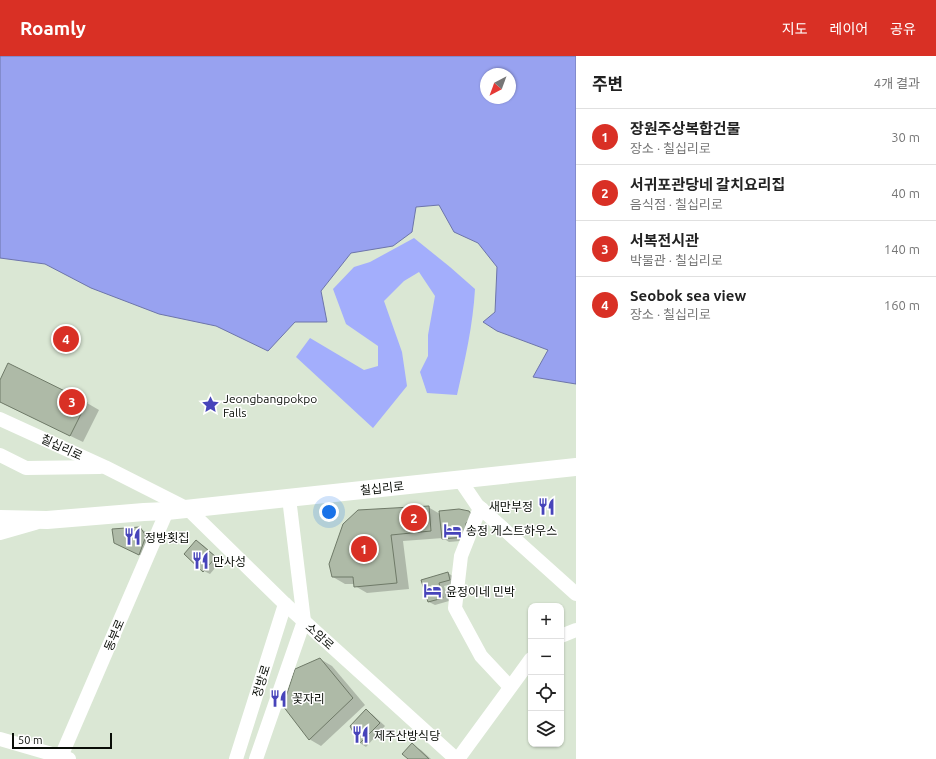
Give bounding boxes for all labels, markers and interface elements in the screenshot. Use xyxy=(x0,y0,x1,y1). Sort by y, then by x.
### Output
text: Roamly xyxy=(20,17,86,39)
text: 지도 xyxy=(782,21,808,37)
text: 레이어 xyxy=(830,21,868,37)
text: 공유 xyxy=(890,21,916,37)
north arrow xyxy=(480,68,516,104)
text: 주변 xyxy=(592,74,623,93)
text: 4개 결과 xyxy=(874,76,920,90)
text: 장원주상복합건물 xyxy=(630,120,740,137)
text: 1 xyxy=(601,130,609,144)
text: 30 m xyxy=(891,130,920,144)
text: 장소 · 칠십리로 xyxy=(630,141,711,155)
text: 서귀포관당네 갈치요리집 xyxy=(630,176,785,193)
text: 2 xyxy=(601,186,609,200)
text: 40 m xyxy=(891,186,920,200)
text: 음식점 · 칠십리로 xyxy=(630,197,723,211)
text: 서복전시관 xyxy=(630,232,699,249)
text: 3 xyxy=(601,242,609,256)
text: 140 m xyxy=(884,242,920,256)
text: 박물관 · 칠십리로 xyxy=(630,253,723,267)
text: Seobok sea view xyxy=(630,287,746,304)
text: 4 xyxy=(601,298,609,312)
text: 160 m xyxy=(884,298,920,312)
text: 장소 · 칠십리로 xyxy=(630,307,711,321)
pin: 4 xyxy=(53,324,79,354)
pin: 3 xyxy=(59,387,85,417)
place label: Jeongbangpokpo Falls xyxy=(223,392,317,419)
place icon: Jeongbangpokpo Falls xyxy=(200,395,220,415)
street label: 칠십리로 xyxy=(39,432,85,462)
street label: 칠십리로 xyxy=(359,479,405,497)
restaurant icon: 새만부정 xyxy=(536,496,556,516)
place label: 새만부정 xyxy=(489,500,533,513)
your location xyxy=(319,502,339,522)
pin: 2 xyxy=(401,503,427,533)
hotel icon: 송정 게스트하우스 xyxy=(443,520,463,540)
place label: 송정 게스트하우스 xyxy=(466,524,557,537)
restaurant icon: 정방횟집 xyxy=(122,527,142,547)
place label: 정방횟집 xyxy=(145,531,189,544)
pin: 1 xyxy=(351,534,377,564)
restaurant icon: 만사성 xyxy=(190,551,210,571)
place label: 만사성 xyxy=(213,555,246,568)
hotel icon: 윤정이네 민박 xyxy=(423,581,443,601)
place label: 윤정이네 민박 xyxy=(446,585,515,598)
map controls xyxy=(528,603,564,747)
button: + xyxy=(528,603,564,639)
street label: 동부로 xyxy=(102,617,126,653)
street label: 소암로 xyxy=(303,620,337,652)
button: − xyxy=(528,639,564,675)
street label: 정방로 xyxy=(250,663,272,699)
button: locate xyxy=(528,675,564,711)
restaurant icon: 꽃자리 xyxy=(269,688,289,708)
place label: 꽃자리 xyxy=(292,692,325,705)
button: layers xyxy=(528,711,564,747)
restaurant icon: 제주산방식당 xyxy=(351,725,371,745)
place label: 제주산방식당 xyxy=(374,729,440,742)
scale bar xyxy=(12,731,112,750)
text: 50 m xyxy=(18,734,42,746)

